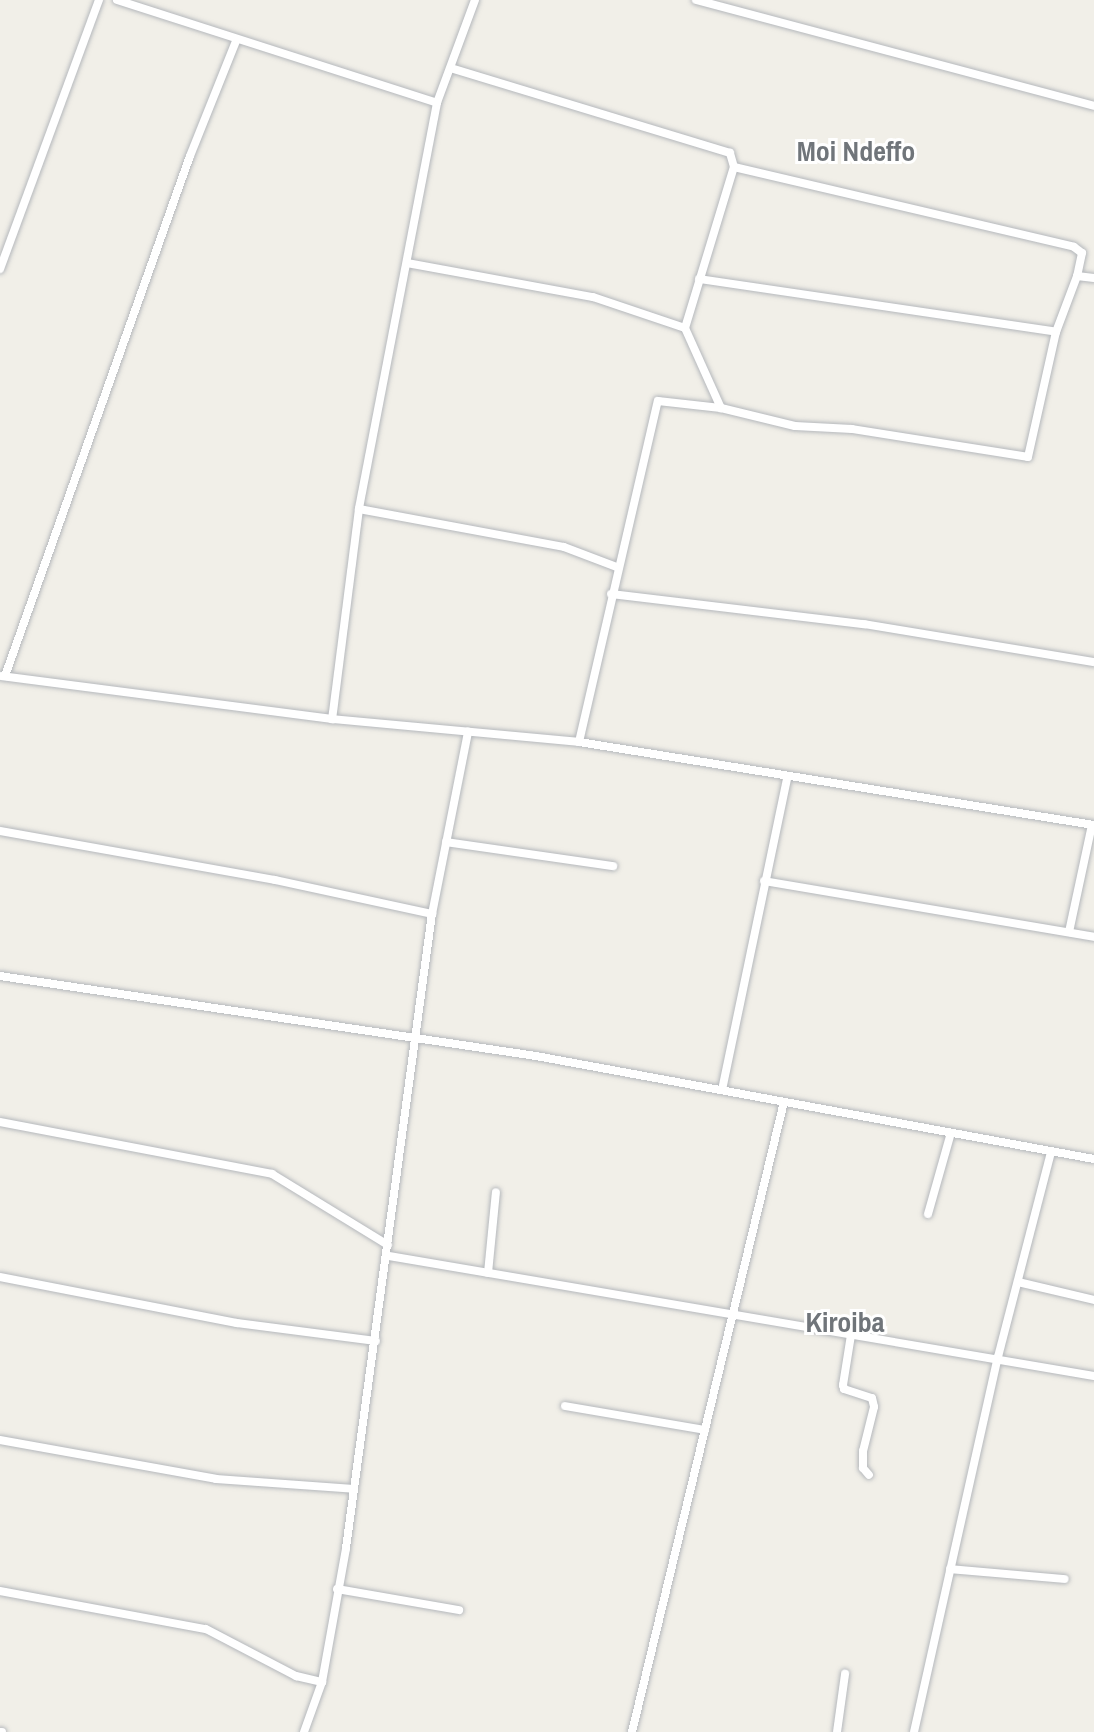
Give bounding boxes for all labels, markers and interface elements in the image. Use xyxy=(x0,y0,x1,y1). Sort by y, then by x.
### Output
district label: Moi Ndeffo xyxy=(797,134,915,168)
district label: Kiroiba xyxy=(805,1305,885,1339)

